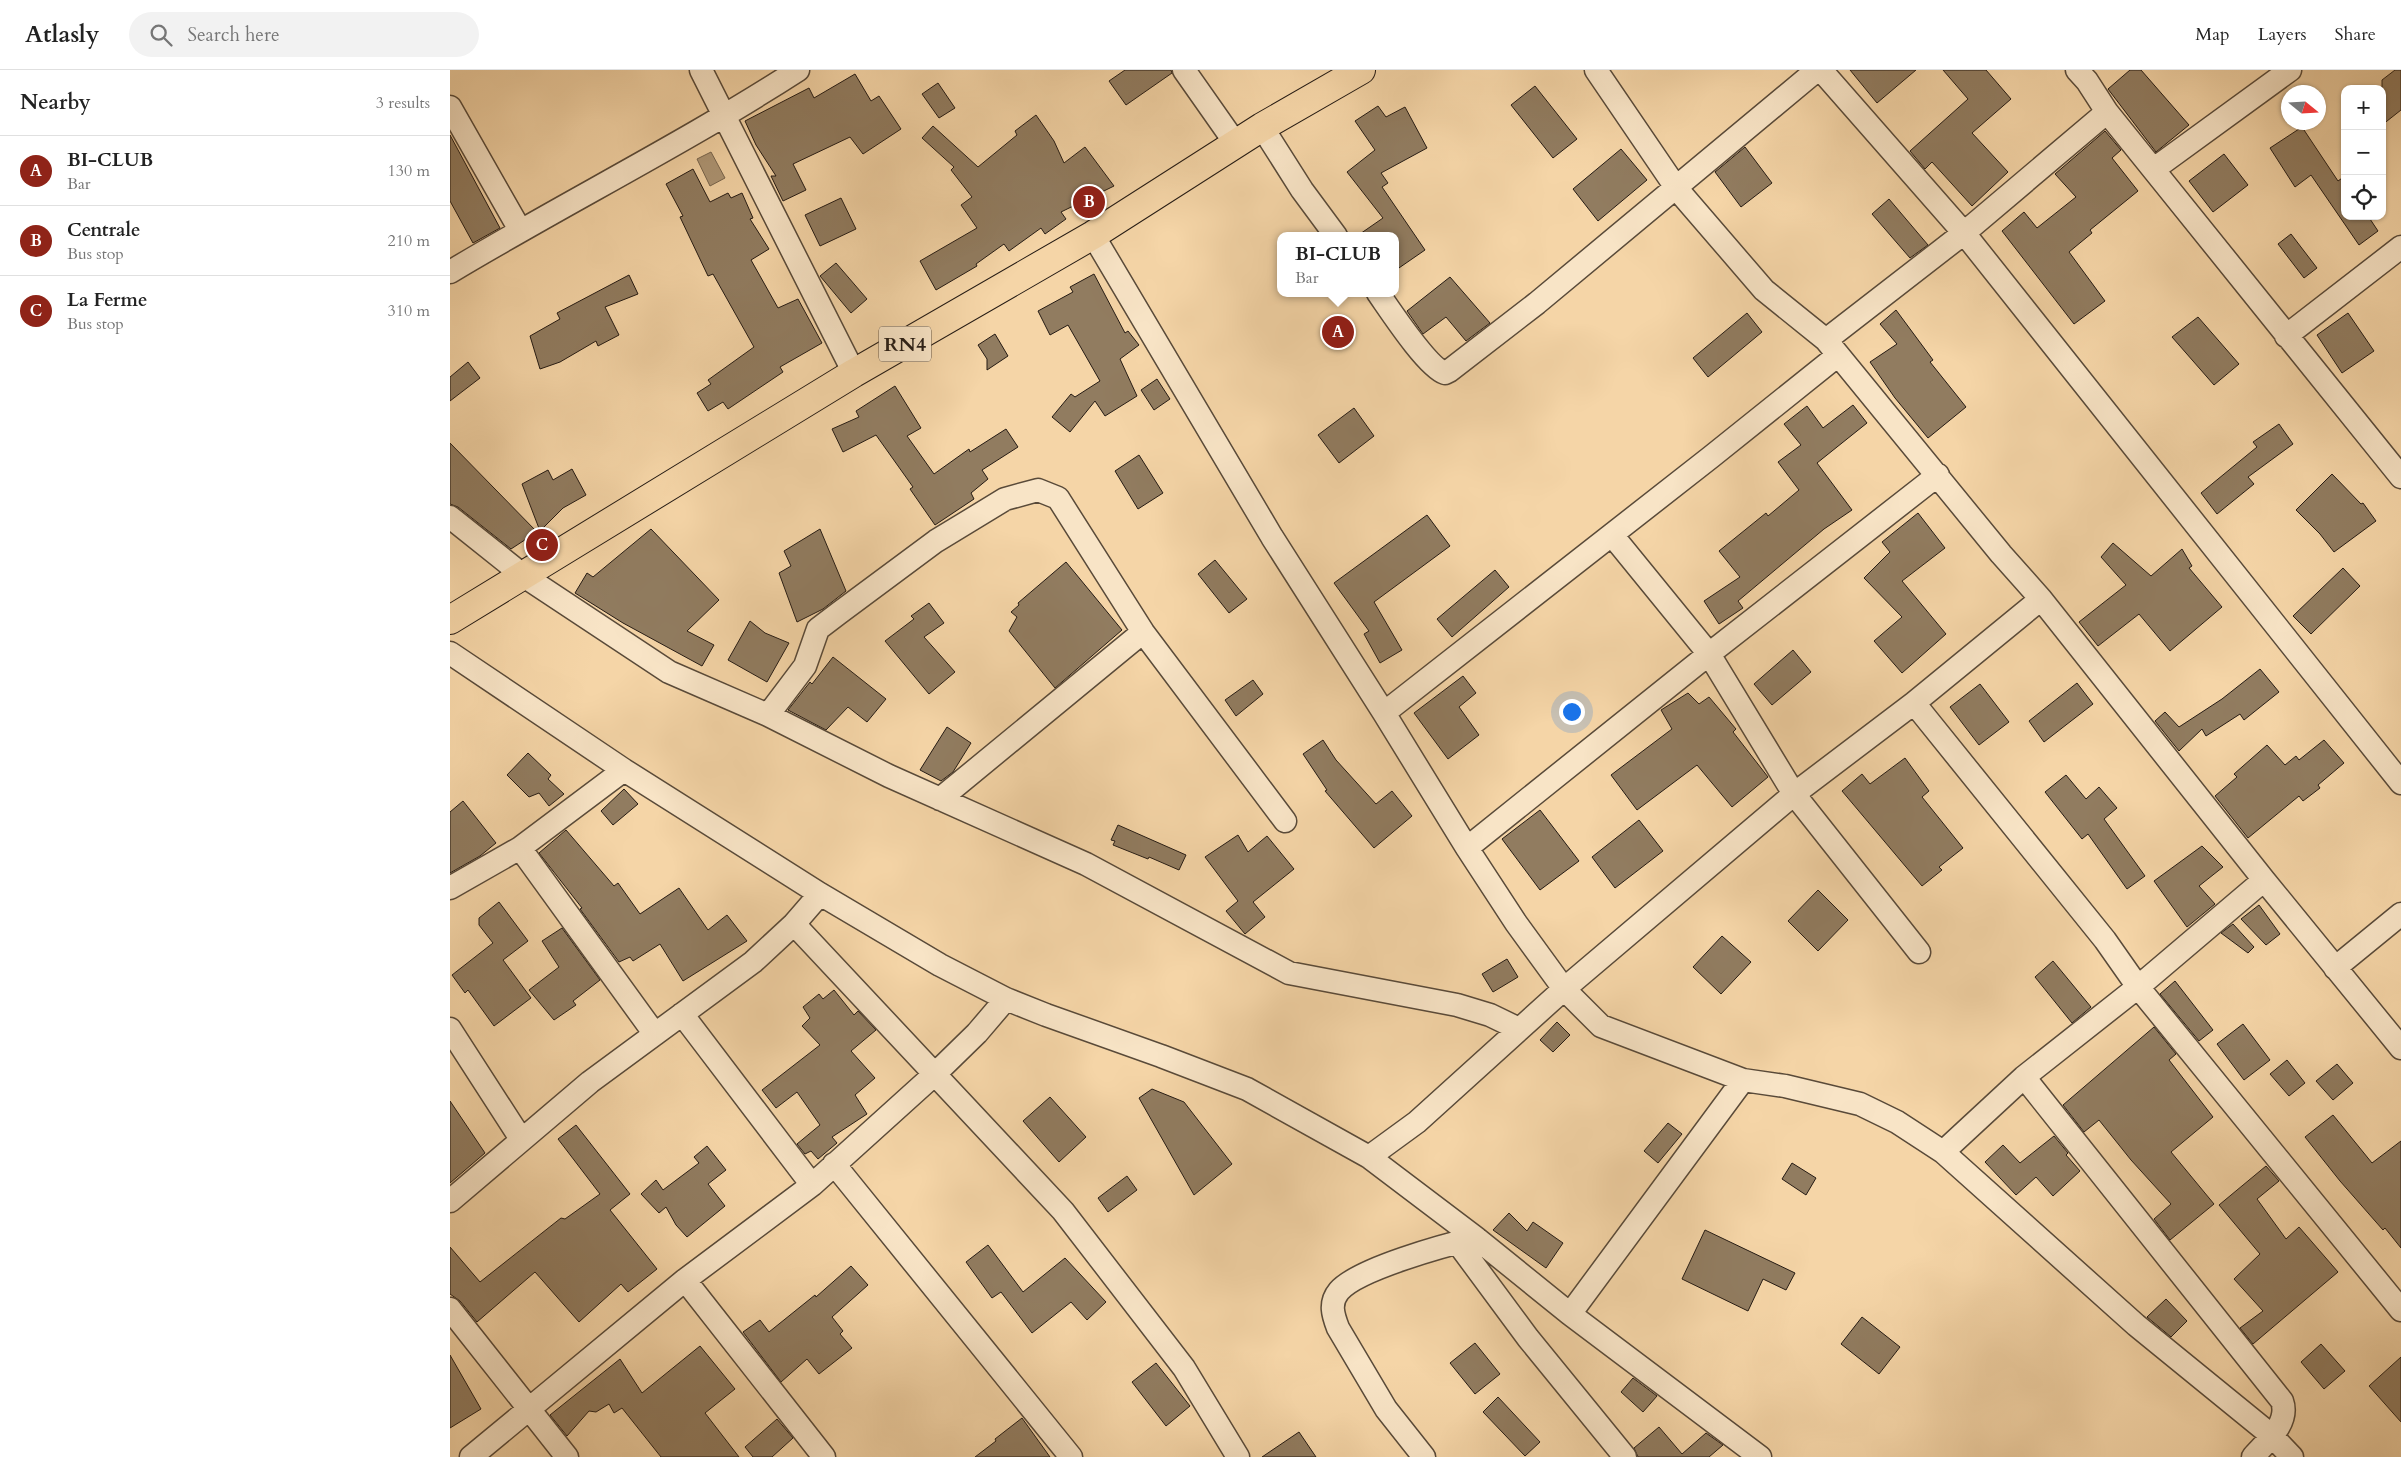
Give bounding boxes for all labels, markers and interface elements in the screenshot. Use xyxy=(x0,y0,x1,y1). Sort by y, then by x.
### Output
search box xyxy=(129,12,479,57)
text: Atlasly xyxy=(25,18,99,51)
icon: search xyxy=(147,21,175,49)
text: Search here xyxy=(187,22,280,48)
text: Map xyxy=(2195,22,2230,47)
text: Layers xyxy=(2258,22,2307,47)
text: Share xyxy=(2335,22,2376,47)
north arrow xyxy=(2281,85,2326,130)
map controls xyxy=(2341,85,2386,220)
button: + xyxy=(2341,85,2386,130)
text: Nearby xyxy=(20,88,91,117)
text: 3 results xyxy=(376,92,430,114)
button: − xyxy=(2341,130,2386,175)
text: BI-CLUB xyxy=(67,147,153,173)
text: A xyxy=(30,160,42,182)
text: 130 m xyxy=(388,160,430,182)
text: Bar xyxy=(67,173,91,195)
button: locate xyxy=(2341,175,2386,220)
pin: B xyxy=(1073,183,1105,221)
text: Centrale xyxy=(67,217,140,243)
text: B xyxy=(30,230,42,252)
text: 210 m xyxy=(388,230,430,252)
popup xyxy=(1277,232,1399,297)
text: BI-CLUB xyxy=(1295,241,1381,267)
text: Bus stop xyxy=(67,243,124,265)
text: Bar xyxy=(1295,267,1319,289)
text: La Ferme xyxy=(67,287,147,313)
text: C xyxy=(30,300,42,322)
text: 310 m xyxy=(388,300,430,322)
text: Bus stop xyxy=(67,313,124,335)
pin: A xyxy=(1322,313,1354,351)
road number: RN4 xyxy=(879,326,931,362)
pin: C xyxy=(526,526,558,564)
your location xyxy=(1559,699,1585,725)

